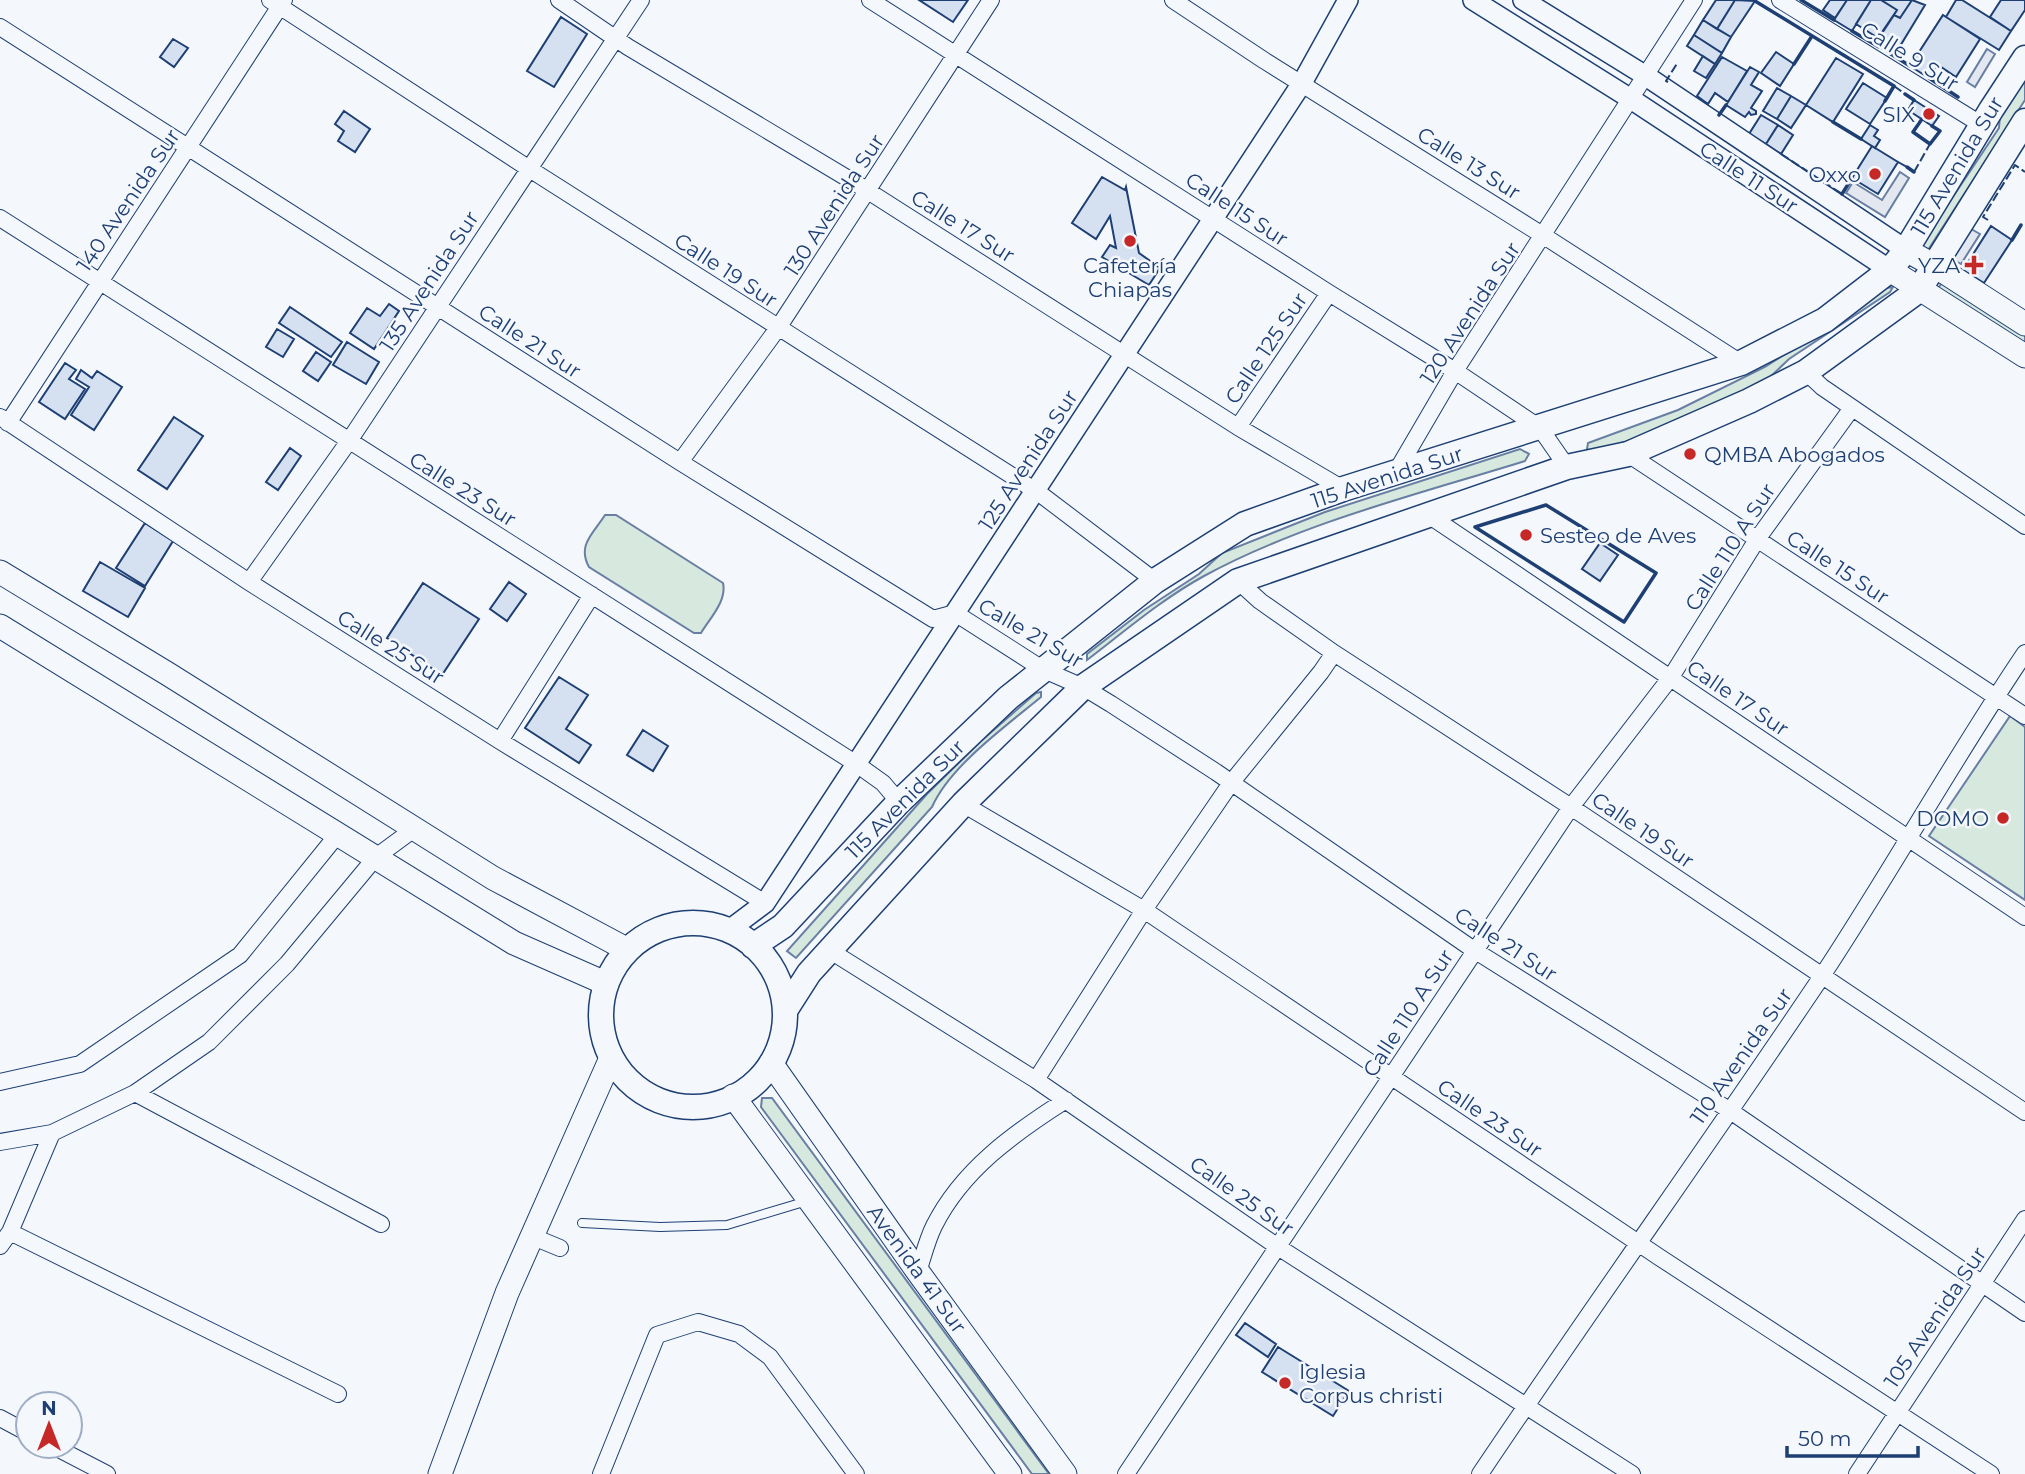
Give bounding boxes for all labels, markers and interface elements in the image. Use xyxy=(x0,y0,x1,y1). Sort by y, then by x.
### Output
street label: Calle 9 Sur xyxy=(1857,16,1963,96)
street label: 115 Avenida Sur xyxy=(1906,92,2008,240)
place label: SIX xyxy=(1882,102,1915,127)
marker: SIX xyxy=(1921,106,1937,122)
street label: Calle 13 Sur xyxy=(1413,121,1525,205)
street label: 140 Avenida Sur xyxy=(71,124,185,276)
street label: 130 Avenida Sur xyxy=(779,129,889,281)
street label: Calle 11 Sur xyxy=(1695,136,1803,218)
place label: Oxxo xyxy=(1808,162,1861,187)
marker: Oxxo xyxy=(1867,166,1883,182)
street label: Calle 15 Sur xyxy=(1181,167,1293,251)
street label: Calle 17 Sur xyxy=(907,184,1019,268)
street label: 135 Avenida Sur xyxy=(374,206,484,356)
street label: Calle 19 Sur xyxy=(670,227,782,313)
marker: Cafetería Chiapas xyxy=(1122,233,1138,249)
street label: 120 Avenida Sur xyxy=(1415,237,1525,389)
place label: Cafetería Chiapas xyxy=(1083,253,1177,302)
place label: YZA xyxy=(1918,253,1961,278)
marker: YZA xyxy=(1966,257,1982,273)
street label: Calle 125 Sur xyxy=(1220,288,1312,408)
street label: Calle 21 Sur xyxy=(474,299,586,383)
street label: 125 Avenida Sur xyxy=(973,385,1083,535)
street label: 115 Avenida Sur xyxy=(1308,441,1466,513)
place label: QMBA Abogados xyxy=(1704,442,1885,467)
street label: Calle 23 Sur xyxy=(405,446,521,532)
marker: QMBA Abogados xyxy=(1682,446,1698,462)
street label: Calle 110 A Sur xyxy=(1679,478,1781,616)
place label: Sesteo de Aves xyxy=(1540,523,1696,548)
street label: Calle 15 Sur xyxy=(1782,525,1894,609)
marker: Sesteo de Aves xyxy=(1518,527,1534,543)
street label: Calle 21 Sur xyxy=(974,593,1088,673)
street label: Calle 25 Sur xyxy=(333,604,449,690)
street label: Calle 17 Sur xyxy=(1682,655,1794,741)
street label: 115 Avenida Sur xyxy=(840,734,970,864)
street label: Calle 19 Sur xyxy=(1587,787,1699,873)
place label: DOMO xyxy=(1916,806,1989,831)
marker: DOMO xyxy=(1995,810,2011,826)
street label: Calle 21 Sur xyxy=(1450,902,1562,986)
street label: Calle 110 A Sur xyxy=(1357,944,1459,1082)
street label: 110 Avenida Sur xyxy=(1685,983,1797,1129)
street label: Calle 23 Sur xyxy=(1433,1074,1547,1162)
street label: Calle 25 Sur xyxy=(1185,1151,1299,1241)
street label: Avenida 41 Sur xyxy=(862,1200,972,1338)
street label: 105 Avenida Sur xyxy=(1879,1242,1991,1392)
place label: Iglesia Corpus christi xyxy=(1299,1359,1443,1408)
marker: Iglesia Corpus christi xyxy=(1277,1375,1293,1391)
north arrow xyxy=(14,1390,84,1460)
text: N xyxy=(41,1397,57,1420)
scale bar xyxy=(1787,1414,1918,1458)
text: 50 m xyxy=(1798,1426,1852,1451)

